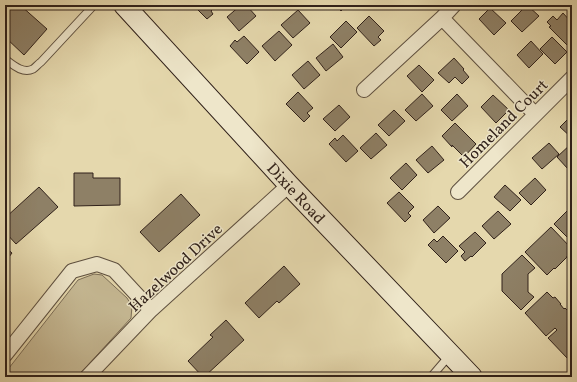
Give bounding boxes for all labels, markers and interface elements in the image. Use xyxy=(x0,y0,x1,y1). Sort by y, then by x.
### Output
street label: Homeland Court xyxy=(455,75,554,174)
street label: Dixie Road xyxy=(261,159,329,230)
street label: Hazelwood Drive xyxy=(125,219,228,318)

